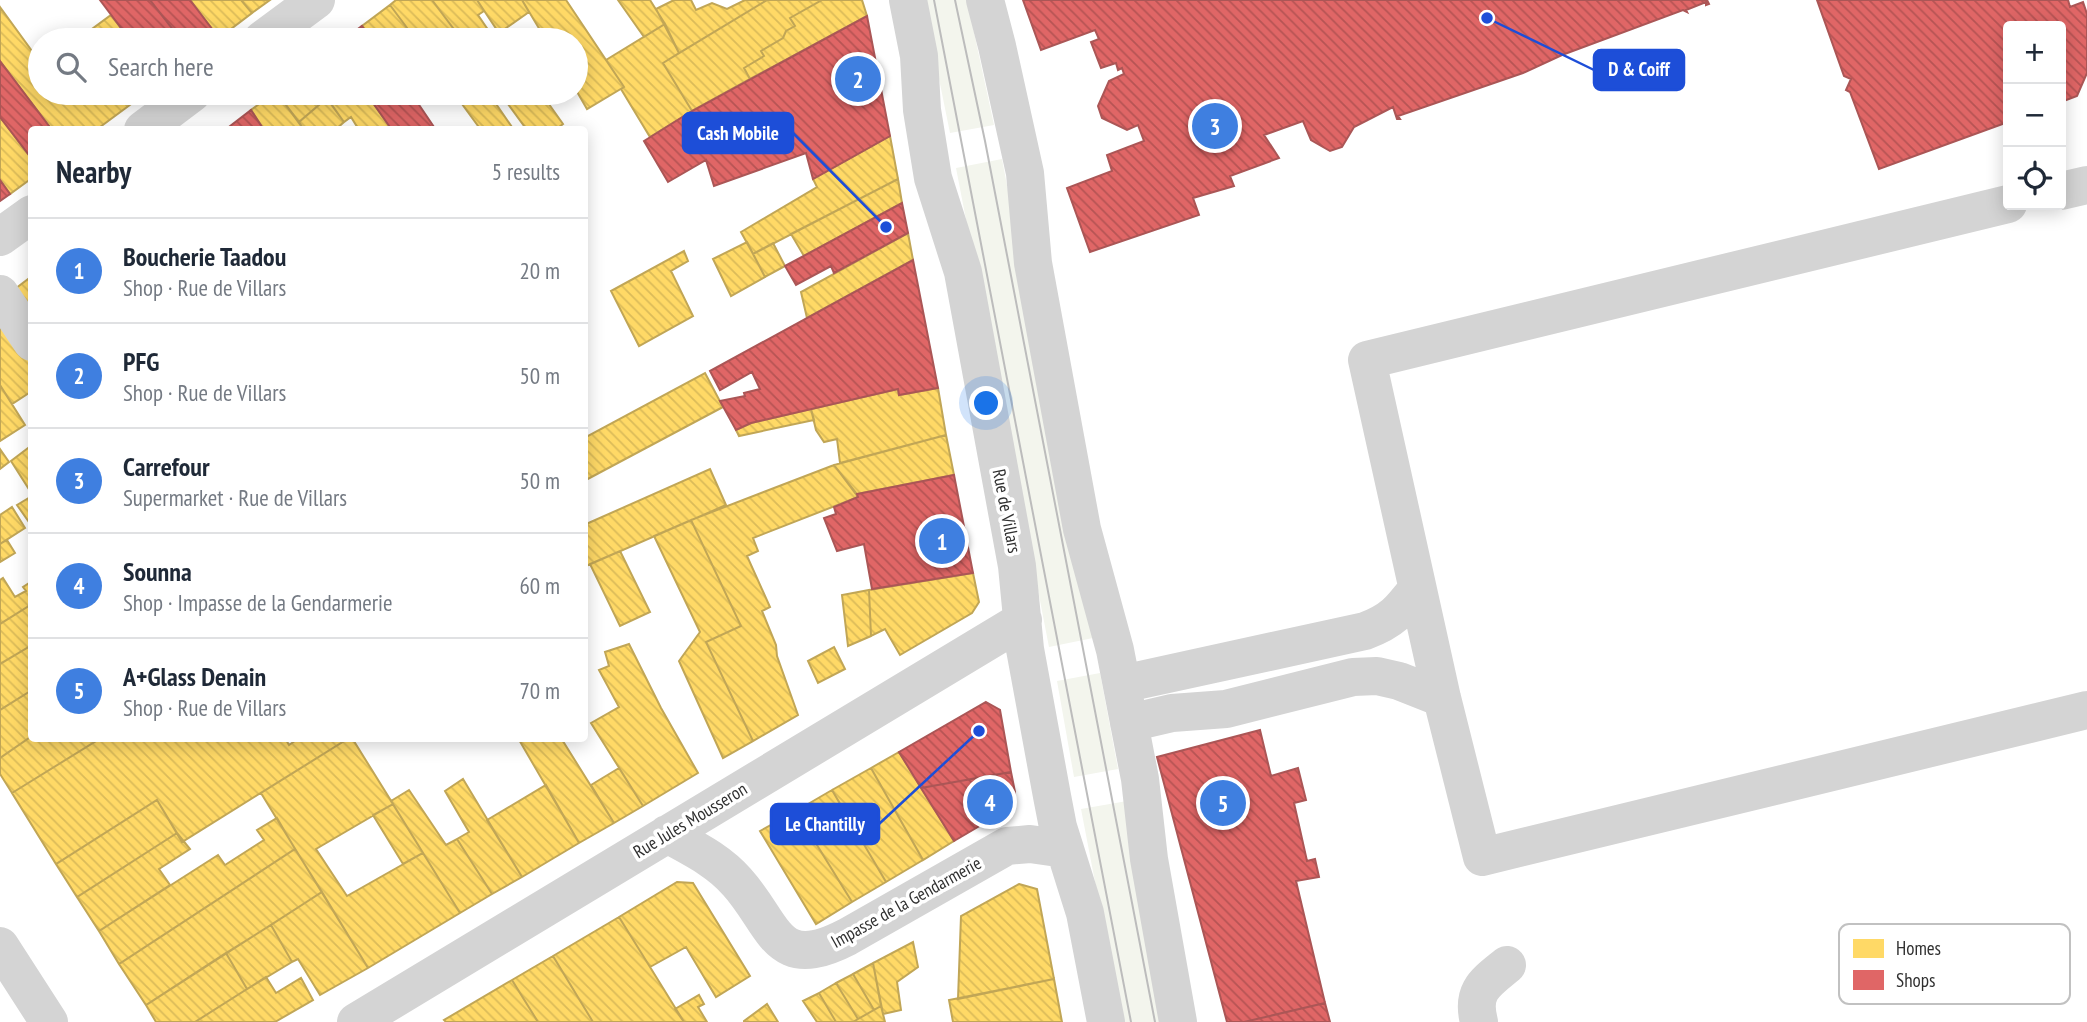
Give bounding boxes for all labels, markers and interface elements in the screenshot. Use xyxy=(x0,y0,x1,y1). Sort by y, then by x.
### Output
map controls xyxy=(2003,21,2066,210)
button: + xyxy=(2003,21,2066,84)
search box xyxy=(28,28,588,105)
icon: search xyxy=(52,48,90,86)
text: Search here xyxy=(108,50,214,83)
callout: D & Coiff xyxy=(1594,50,1684,90)
pin: 2 xyxy=(835,53,881,105)
text: D & Coiff xyxy=(1608,57,1671,81)
button: − xyxy=(2003,84,2066,147)
pin: 3 xyxy=(1192,100,1238,152)
callout: Cash Mobile xyxy=(683,113,793,153)
text: Cash Mobile xyxy=(697,121,779,145)
button: locate xyxy=(2003,147,2066,210)
text: Nearby xyxy=(56,152,131,191)
text: 5 results xyxy=(492,157,560,186)
text: Boucherie Taadou xyxy=(123,240,286,273)
text: 1 xyxy=(74,256,85,285)
text: 20 m xyxy=(519,256,560,285)
text: Shop · Rue de Villars xyxy=(123,273,286,302)
text: PFG xyxy=(123,345,159,378)
text: 2 xyxy=(74,361,85,390)
text: 50 m xyxy=(519,361,560,390)
text: Shop · Rue de Villars xyxy=(123,378,286,407)
your location xyxy=(969,386,1003,420)
text: Carrefour xyxy=(123,450,210,483)
text: 3 xyxy=(74,466,85,495)
text: 50 m xyxy=(519,466,560,495)
street label: Rue de Villars xyxy=(988,467,1026,555)
text: Supermarket · Rue de Villars xyxy=(123,483,347,512)
pin: 1 xyxy=(919,515,965,567)
text: Sounna xyxy=(123,555,192,588)
text: 4 xyxy=(74,571,85,600)
text: 60 m xyxy=(519,571,560,600)
text: Shop · Impasse de la Gendarmerie xyxy=(123,588,392,617)
text: A+Glass Denain xyxy=(123,660,266,693)
text: 5 xyxy=(74,676,85,705)
text: 70 m xyxy=(519,676,560,705)
text: Shop · Rue de Villars xyxy=(123,693,286,722)
pin: 4 xyxy=(967,776,1013,828)
street label: Rue Jules Mousseron xyxy=(629,777,751,863)
pin: 5 xyxy=(1200,777,1246,829)
callout: Le Chantilly xyxy=(771,804,879,844)
text: Le Chantilly xyxy=(785,812,865,836)
street label: Impasse de la Gendarmerie xyxy=(827,851,985,953)
legend xyxy=(1839,924,2070,1004)
text: Homes xyxy=(1896,936,1941,960)
text: Shops xyxy=(1896,968,1935,992)

